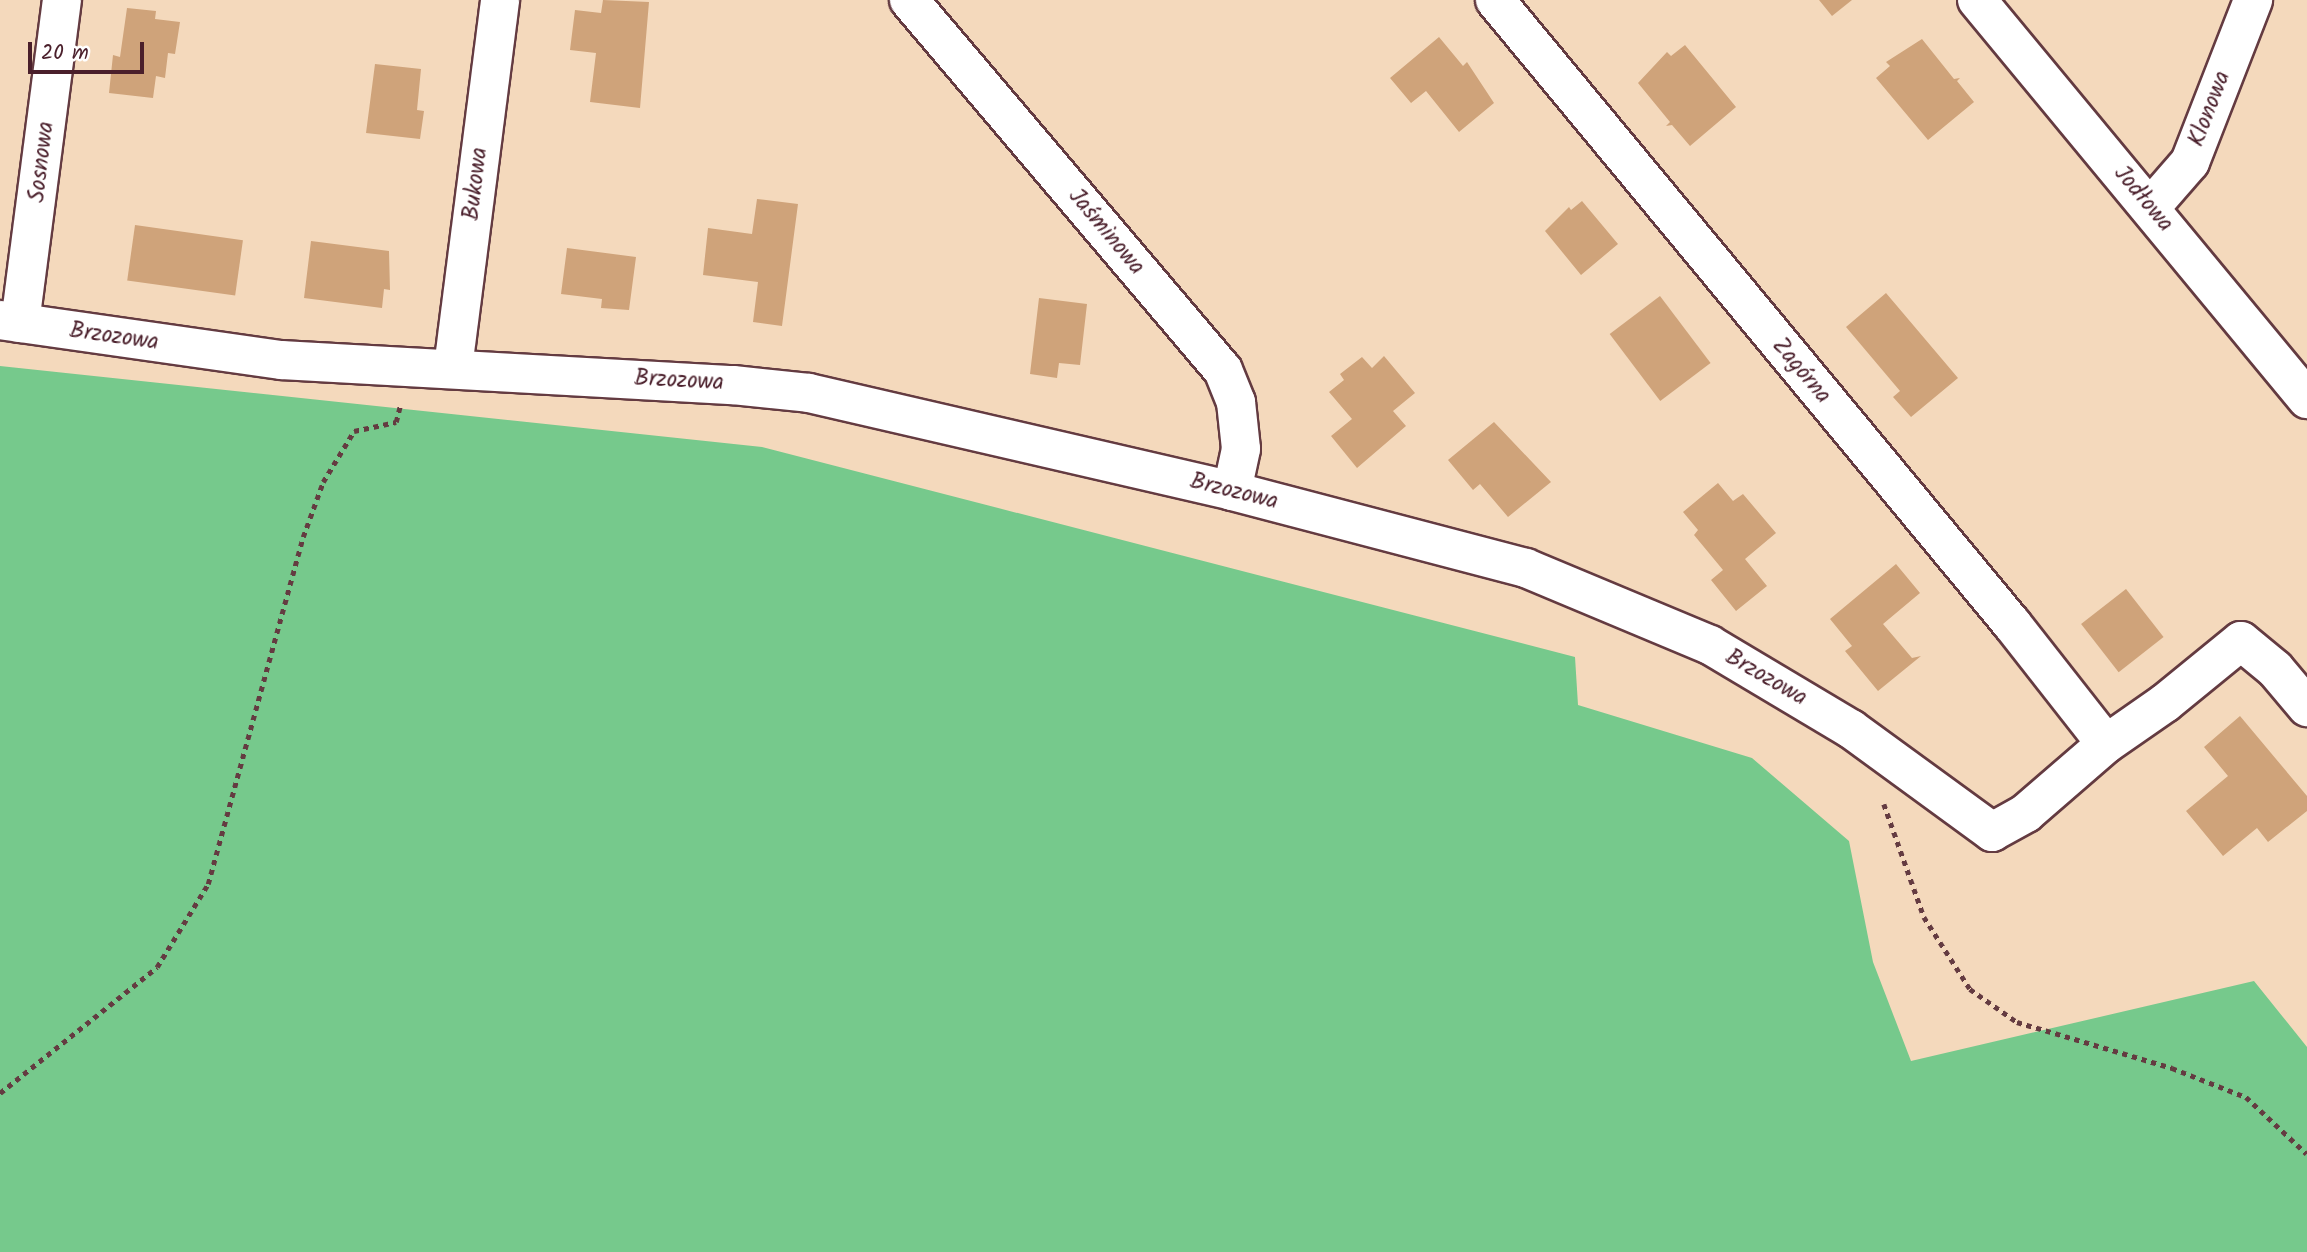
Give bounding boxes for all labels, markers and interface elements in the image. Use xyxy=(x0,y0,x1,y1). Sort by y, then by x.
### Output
scale bar xyxy=(32,28,147,72)
text: 20 m xyxy=(41,37,89,70)
street label: Klonowa xyxy=(2183,67,2237,151)
street label: Sosnowa xyxy=(23,120,61,204)
street label: Bukowa xyxy=(458,146,494,222)
street label: Jodłowa xyxy=(2107,160,2179,238)
street label: Jaśminowa xyxy=(1062,183,1150,281)
street label: Brzozowa xyxy=(68,317,160,357)
street label: Zagórna xyxy=(1766,333,1836,409)
street label: Brzozowa xyxy=(634,365,724,397)
street label: Brzozowa xyxy=(1187,468,1281,516)
street label: Brzozowa xyxy=(1720,644,1812,712)

